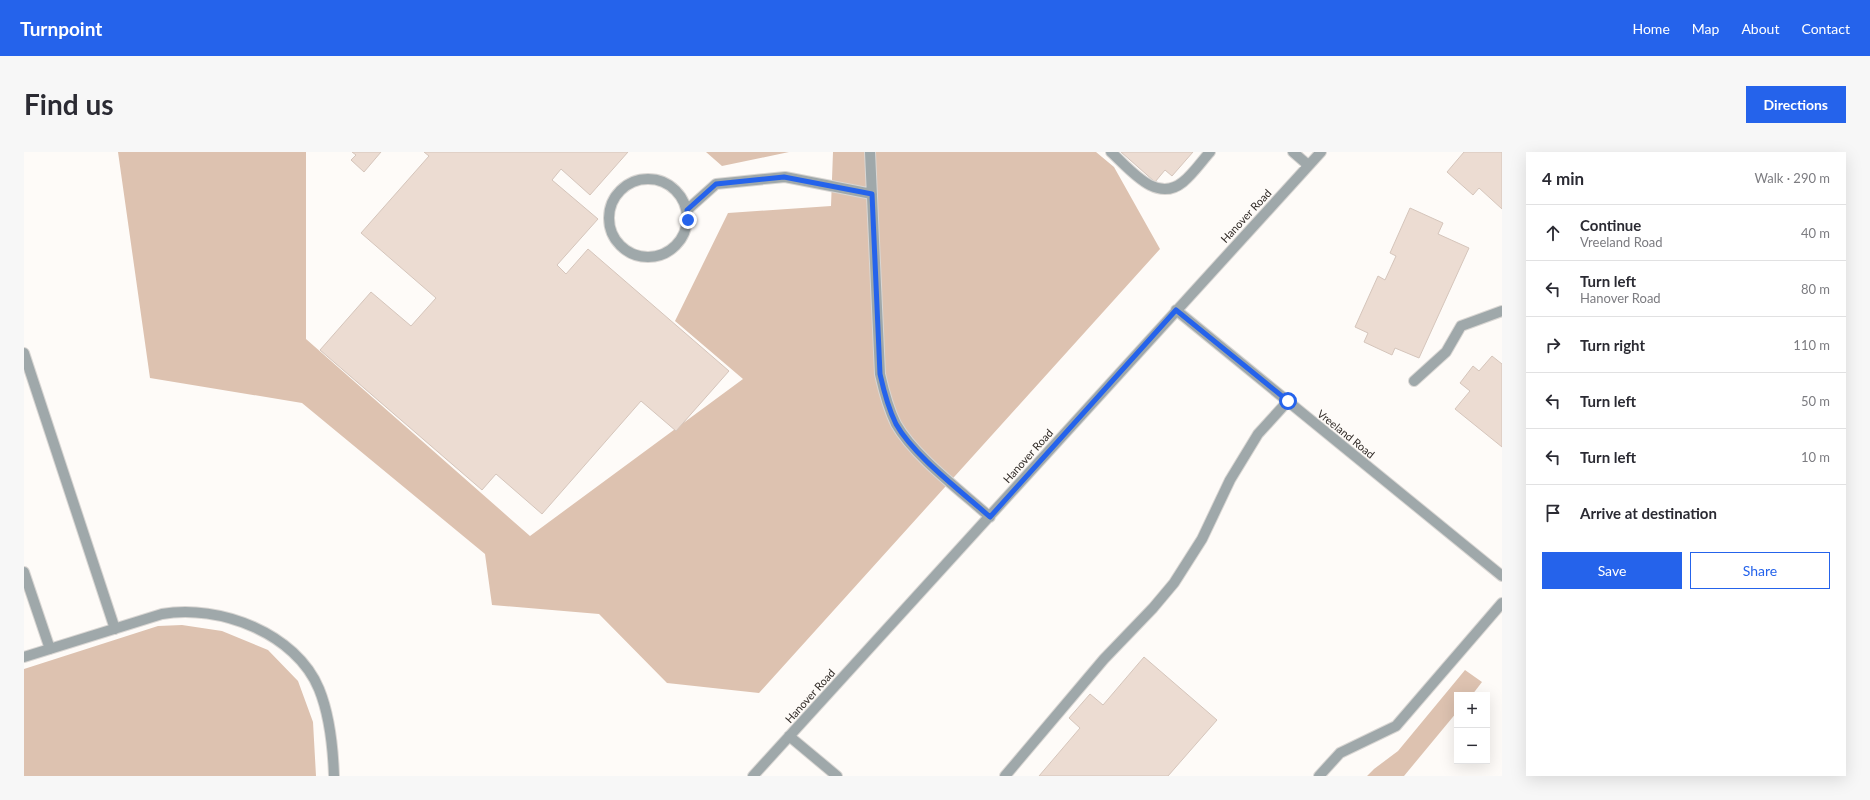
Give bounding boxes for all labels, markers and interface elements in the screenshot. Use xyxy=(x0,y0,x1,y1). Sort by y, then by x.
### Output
text: Turnpoint xyxy=(20,17,102,40)
text: Home xyxy=(1632,20,1670,37)
text: Map xyxy=(1692,20,1719,37)
text: About xyxy=(1741,20,1779,37)
text: Contact xyxy=(1801,20,1850,37)
button: Directions xyxy=(1746,86,1846,123)
text: Find us xyxy=(24,87,114,121)
text: 4 min xyxy=(1542,168,1584,189)
text: Walk · 290 m xyxy=(1754,170,1830,186)
street label: Hanover Road xyxy=(1218,186,1274,245)
route end xyxy=(679,211,697,229)
text: Continue xyxy=(1580,216,1641,234)
icon: ahead xyxy=(1542,222,1564,244)
text: 40 m xyxy=(1801,225,1830,241)
text: Vreeland Road xyxy=(1580,234,1663,250)
text: Turn left xyxy=(1580,272,1636,290)
icon: left xyxy=(1542,278,1564,300)
text: 80 m xyxy=(1801,281,1830,297)
text: Hanover Road xyxy=(1580,290,1661,306)
icon: right xyxy=(1542,334,1564,356)
text: Turn right xyxy=(1580,336,1645,354)
text: 110 m xyxy=(1793,337,1830,353)
icon: left xyxy=(1542,390,1564,412)
route start xyxy=(1279,392,1297,410)
text: Turn left xyxy=(1580,392,1636,410)
text: 50 m xyxy=(1801,393,1830,409)
street label: Vreeland Road xyxy=(1315,407,1378,461)
street label: Hanover Road xyxy=(1000,426,1055,485)
icon: left xyxy=(1542,446,1564,468)
text: Turn left xyxy=(1580,448,1636,466)
text: 10 m xyxy=(1801,449,1830,465)
icon: arrive xyxy=(1542,502,1564,524)
text: Arrive at destination xyxy=(1580,504,1717,522)
button: Save xyxy=(1542,552,1682,589)
button: Share xyxy=(1690,552,1830,589)
street label: Hanover Road xyxy=(782,666,837,725)
map controls xyxy=(1454,692,1490,764)
button: + xyxy=(1454,692,1490,728)
button: − xyxy=(1454,728,1490,764)

